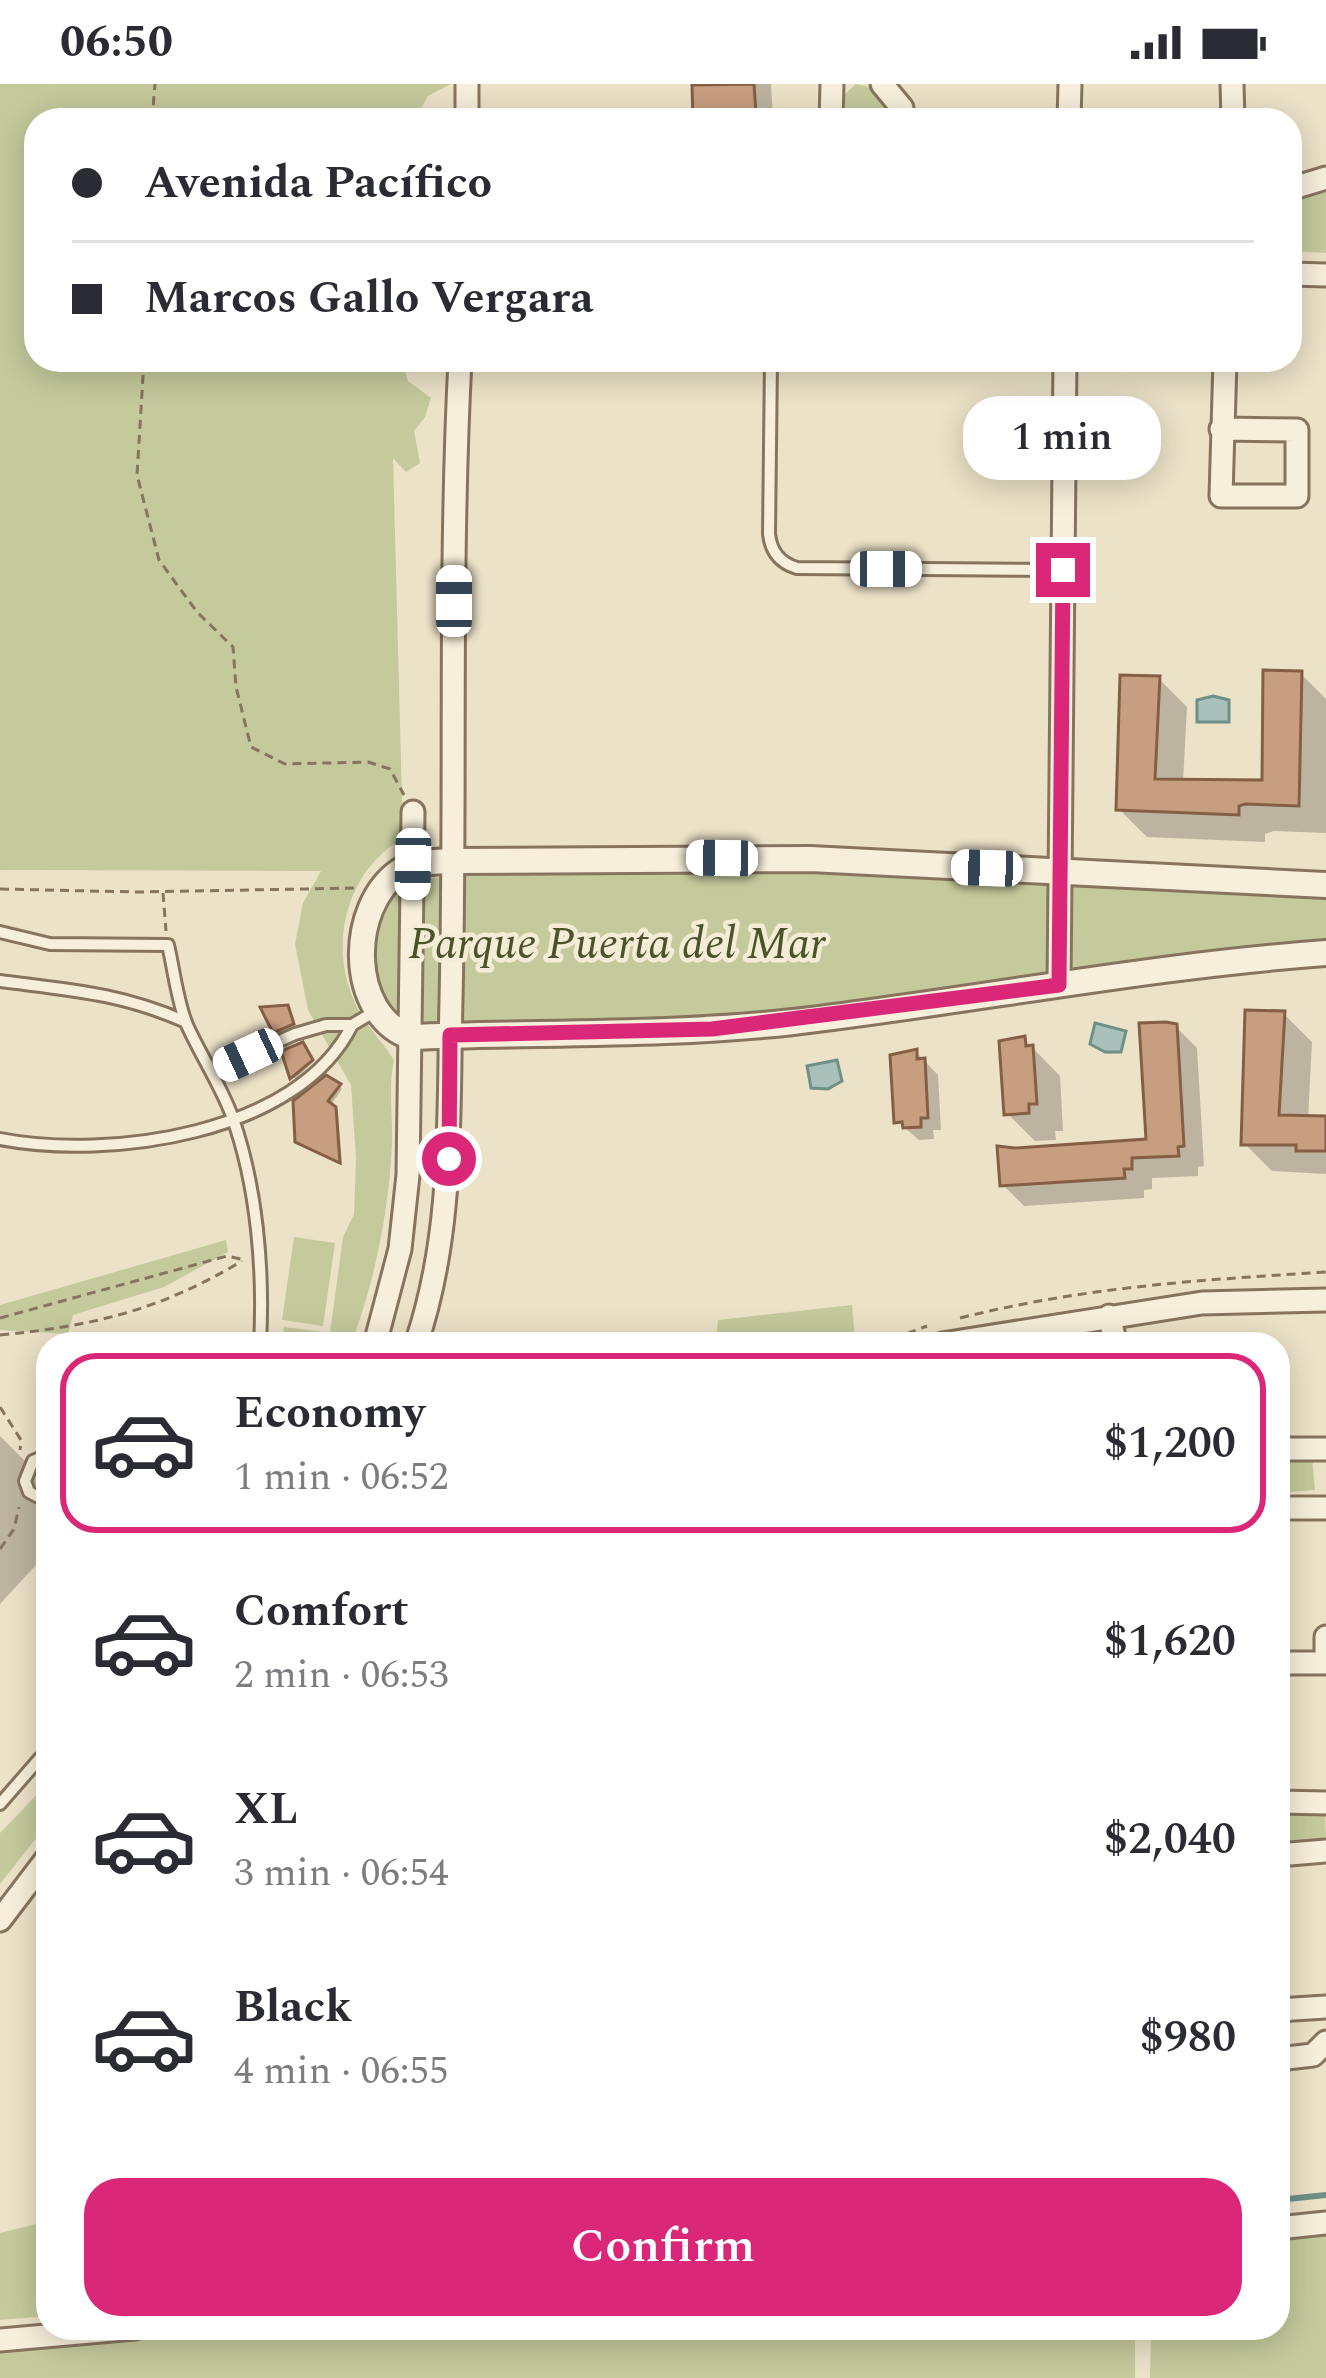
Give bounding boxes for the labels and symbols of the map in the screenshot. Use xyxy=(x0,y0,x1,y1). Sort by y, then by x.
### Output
callout: 1 min xyxy=(964,396,1162,480)
route end xyxy=(1036,543,1090,597)
car xyxy=(850,551,922,587)
car xyxy=(436,565,472,637)
car xyxy=(394,828,432,900)
car xyxy=(686,839,758,877)
car xyxy=(950,849,1024,887)
park label: Parque Puerta del Mar xyxy=(408,910,826,979)
car xyxy=(208,1023,288,1087)
route start xyxy=(422,1132,476,1186)

